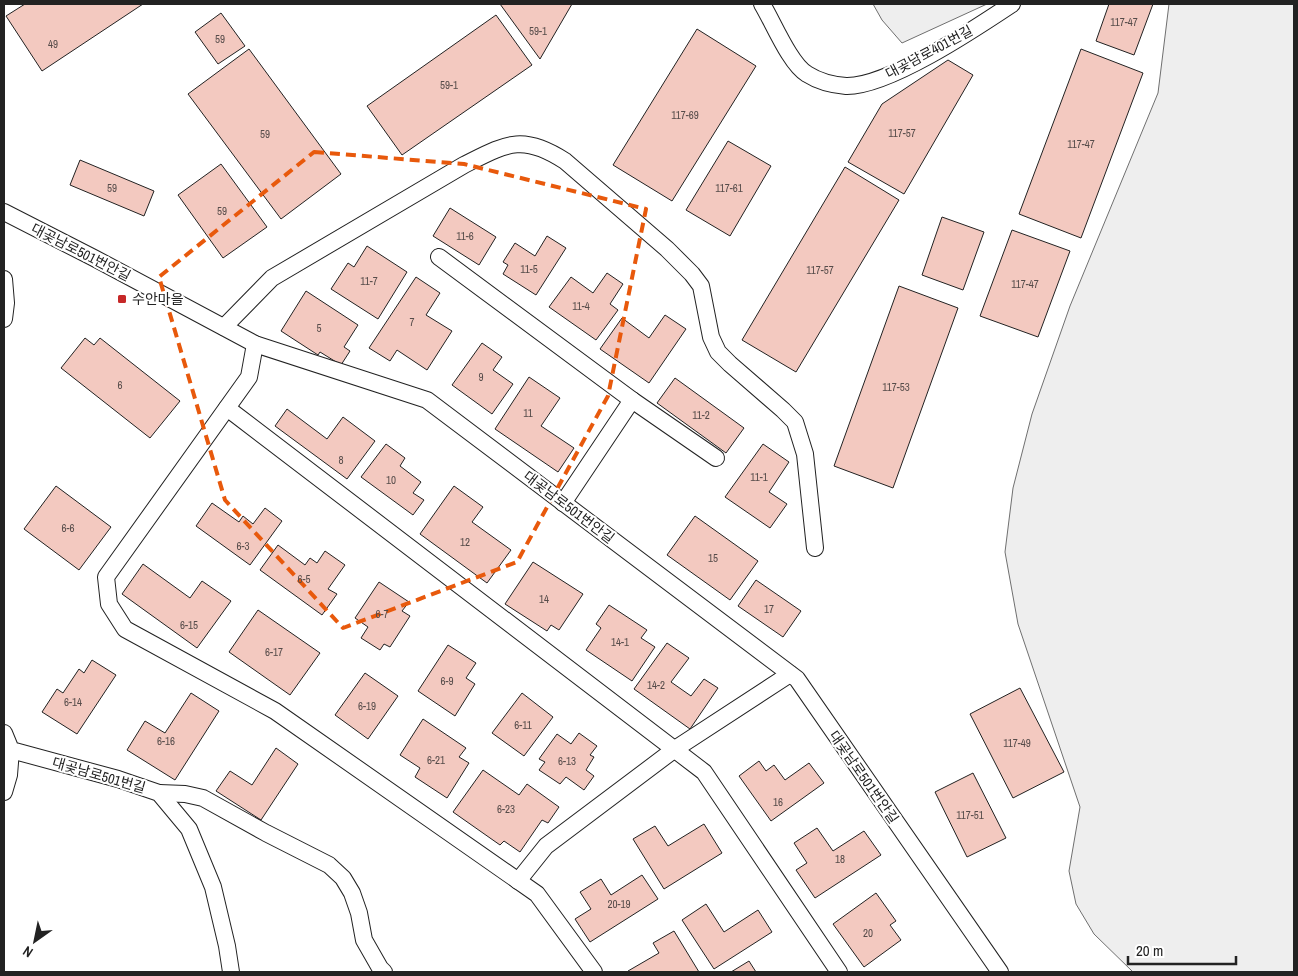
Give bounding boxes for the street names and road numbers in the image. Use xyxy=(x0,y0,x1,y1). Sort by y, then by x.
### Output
street label: 대곶남로401번길 xyxy=(882,21,976,83)
street label: 대곶남로501번안길 xyxy=(28,219,134,285)
street label: 대곶남로501번안길 xyxy=(520,467,618,547)
street label: 대곶남로501번안길 xyxy=(825,727,903,827)
street label: 대곶남로501번길 xyxy=(50,753,148,797)

